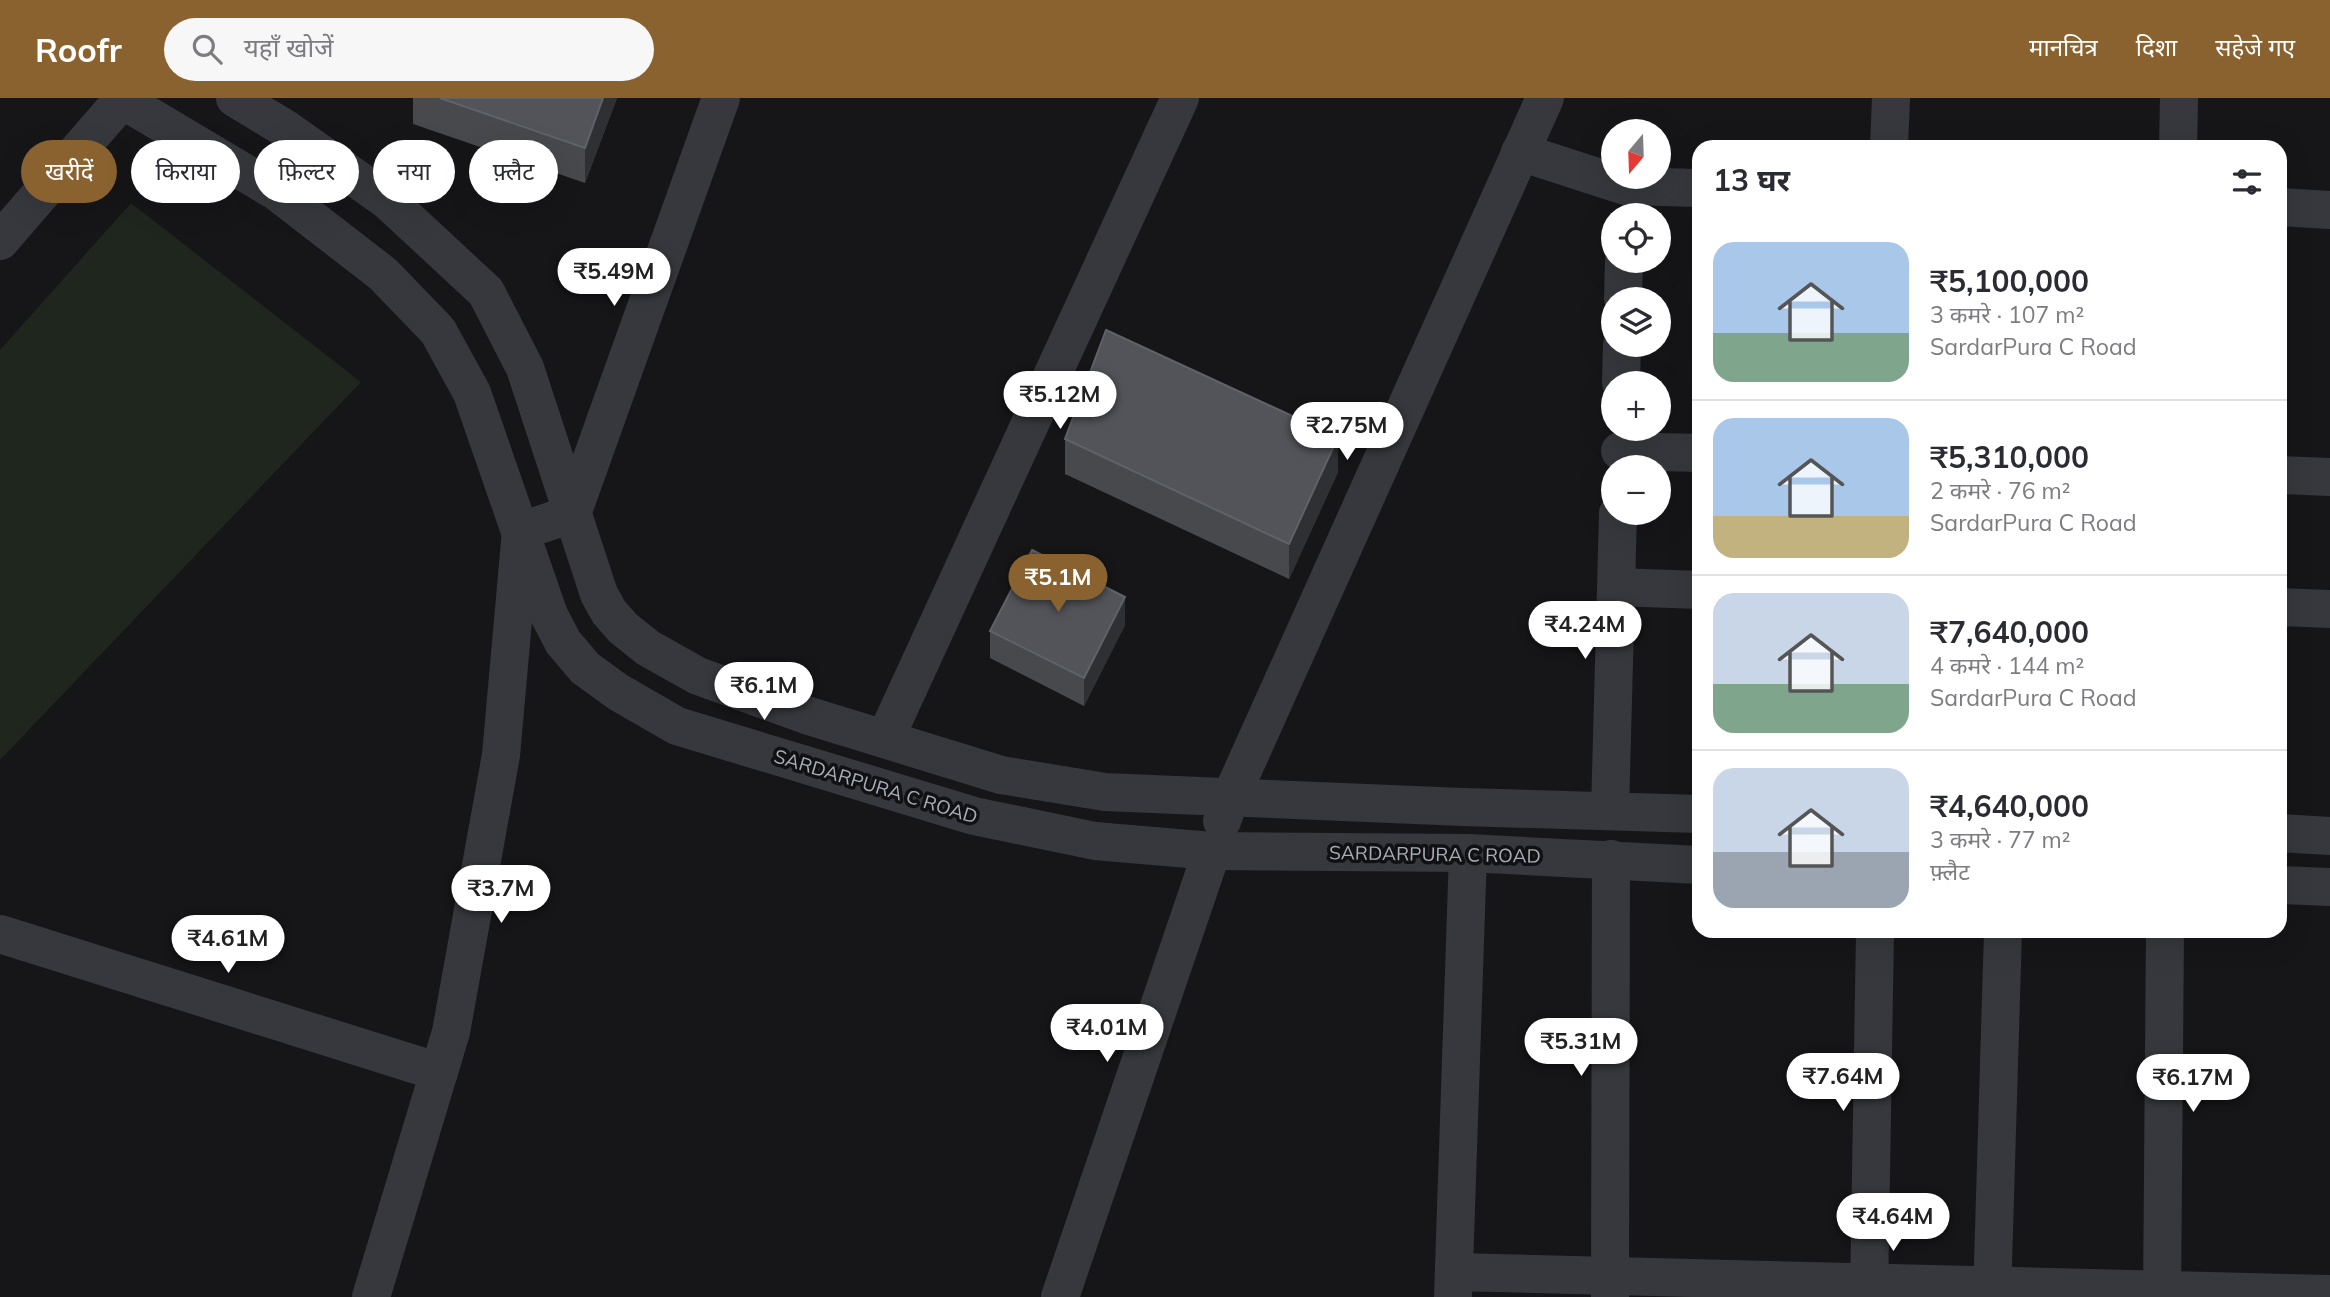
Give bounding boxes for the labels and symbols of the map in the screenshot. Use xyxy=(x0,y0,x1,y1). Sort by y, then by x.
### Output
north arrow xyxy=(1601,119,1671,189)
pin: ₹5.49M xyxy=(557,248,671,308)
pin: ₹5.12M xyxy=(1003,372,1117,431)
pin: ₹2.75M xyxy=(1290,402,1404,462)
pin: ₹5.1M xyxy=(1009,554,1107,614)
pin: ₹4.24M xyxy=(1528,602,1642,661)
pin: ₹6.1M xyxy=(715,662,813,722)
street label: SARDARPURA C ROAD xyxy=(771,744,981,828)
street label: SARDARPURA C ROAD xyxy=(1329,840,1541,868)
pin: ₹3.7M xyxy=(452,866,550,925)
pin: ₹4.61M xyxy=(171,916,285,975)
pin: ₹4.01M xyxy=(1050,1004,1164,1064)
pin: ₹5.31M xyxy=(1524,1018,1638,1078)
pin: ₹7.64M xyxy=(1786,1054,1900,1113)
pin: ₹6.17M xyxy=(2136,1054,2250,1114)
pin: ₹4.64M xyxy=(1836,1194,1950,1253)

